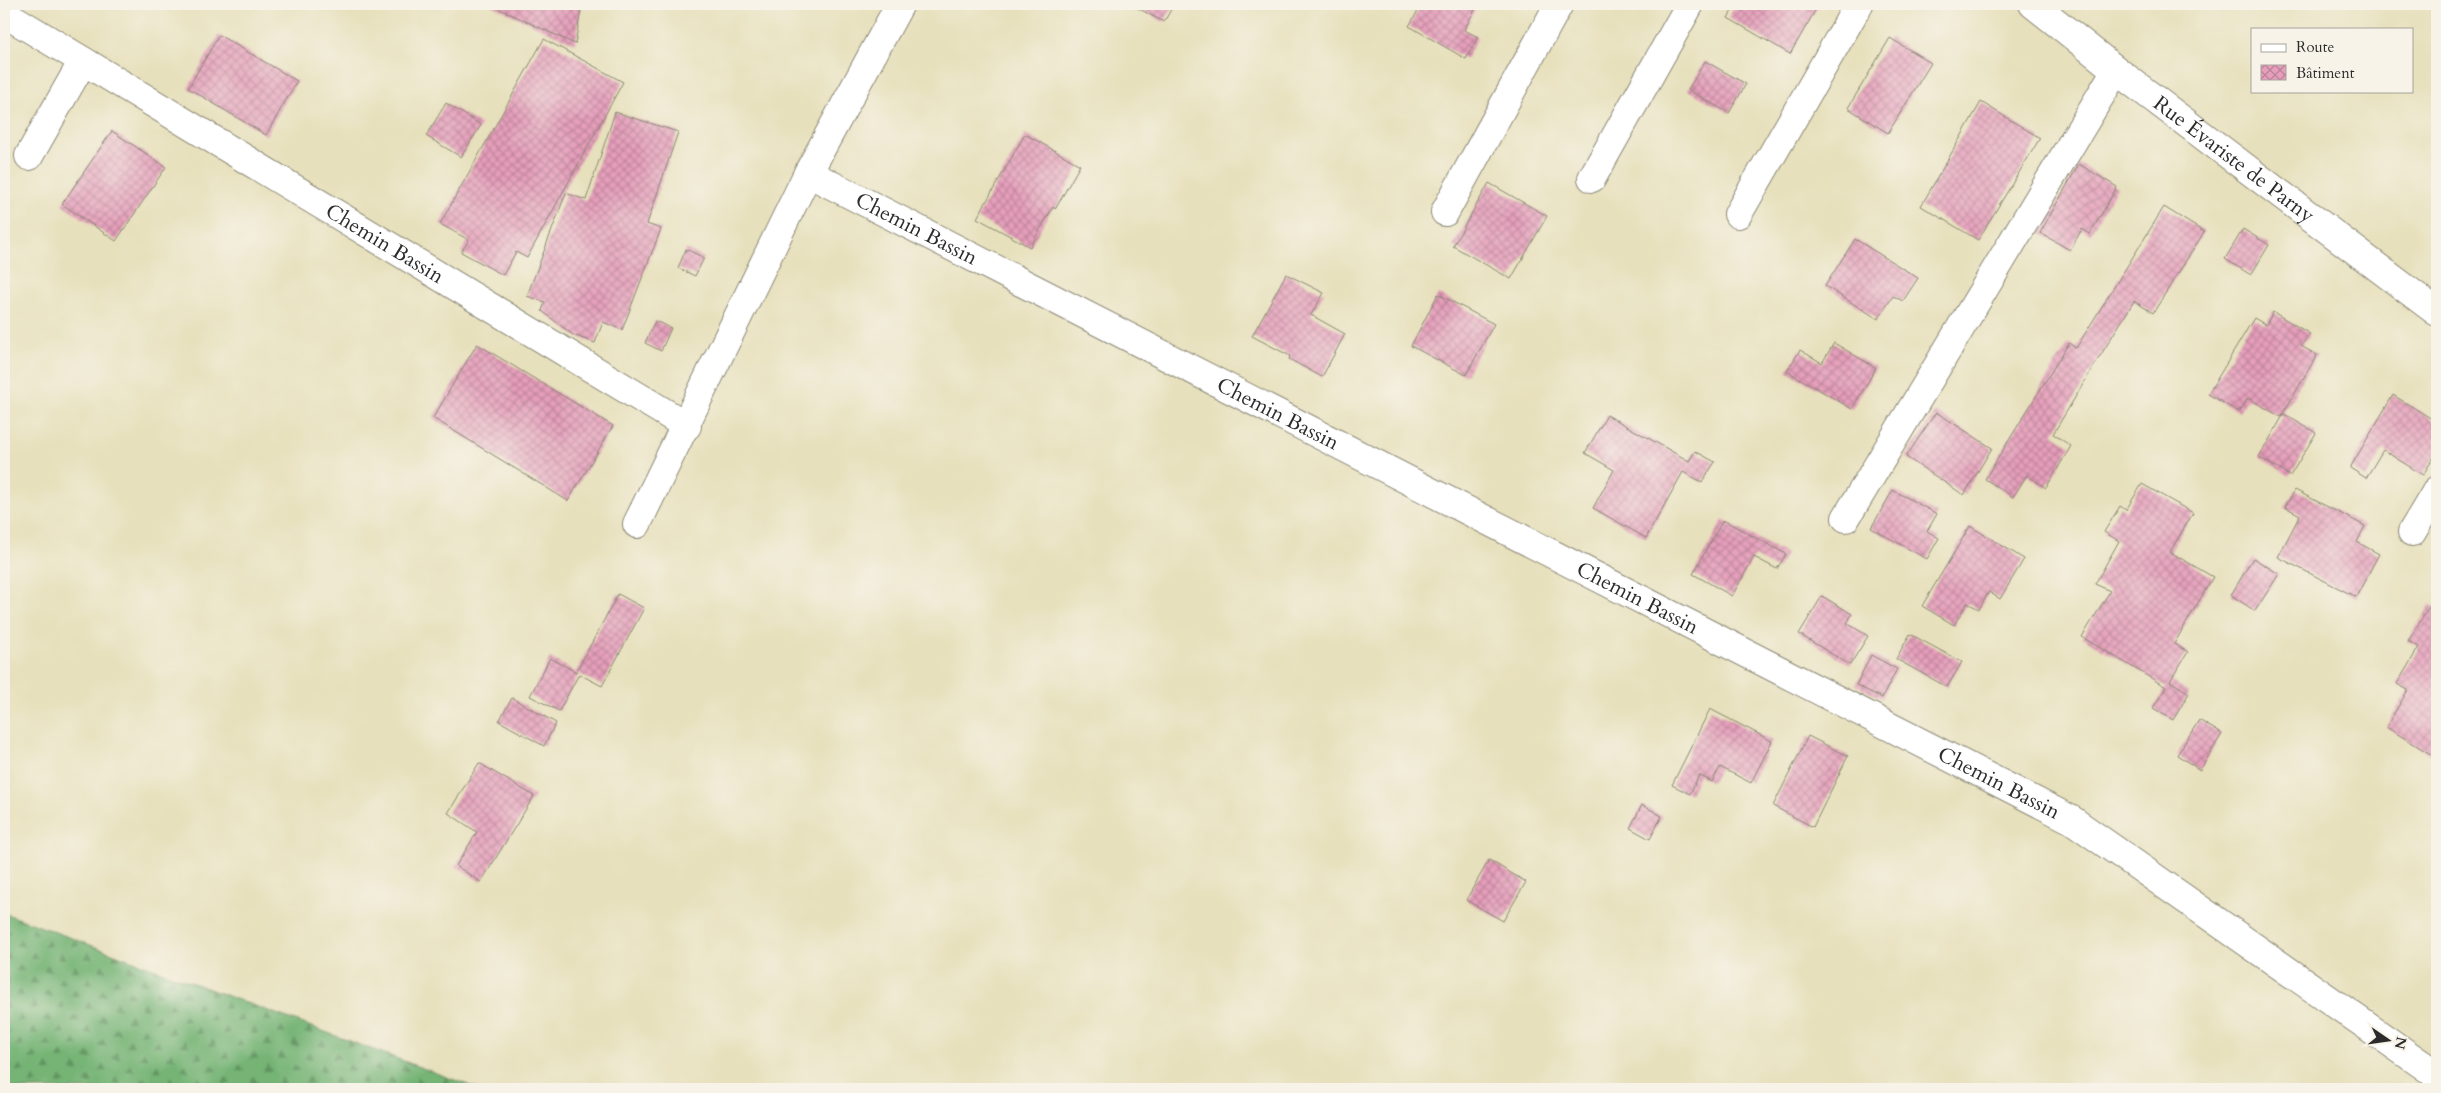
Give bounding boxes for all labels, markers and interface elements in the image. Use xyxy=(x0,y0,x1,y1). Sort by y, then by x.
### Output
legend xyxy=(2251,28,2414,92)
text: Route xyxy=(2296,37,2334,57)
text: Bâtiment xyxy=(2296,63,2355,83)
street label: Rue Évariste de Parny xyxy=(2148,89,2321,229)
street label: Chemin Bassin xyxy=(851,185,983,272)
street label: Chemin Bassin xyxy=(320,196,450,290)
street label: Chemin Bassin xyxy=(1212,370,1344,457)
street label: Chemin Bassin xyxy=(1572,554,1704,641)
street label: Chemin Bassin xyxy=(1933,739,2065,826)
north arrow xyxy=(2364,1016,2414,1066)
text: N xyxy=(2390,1035,2411,1051)

